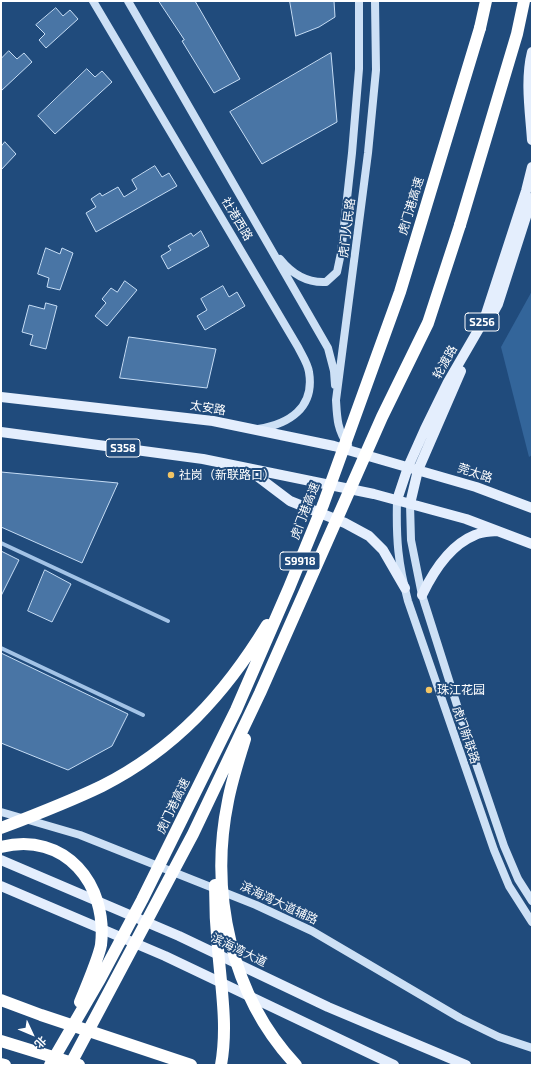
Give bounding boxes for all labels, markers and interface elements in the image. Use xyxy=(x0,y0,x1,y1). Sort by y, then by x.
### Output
street label: 虎门港高速 xyxy=(395,175,427,237)
street label: 社港西路 xyxy=(218,195,256,243)
street label: 虎门人民路 xyxy=(336,197,358,259)
road number: S256 xyxy=(465,313,499,331)
street label: 轮渡路 xyxy=(430,343,460,381)
street label: 太安路 xyxy=(189,398,227,418)
road number: S358 xyxy=(106,439,140,457)
street label: 莞太路 xyxy=(456,461,494,485)
place label: 社岗（新联路口） xyxy=(179,468,275,482)
marker: 社岗（新联路口） xyxy=(166,470,176,480)
street label: 虎门港高速 xyxy=(288,480,322,542)
road number: S9918 xyxy=(280,552,320,570)
place label: 珠江花园 xyxy=(437,683,485,697)
marker: 珠江花园 xyxy=(424,685,434,695)
street label: 虎门新联路 xyxy=(449,704,483,766)
street label: 虎门港高速 xyxy=(153,776,193,836)
street label: 滨海湾大道辅路 xyxy=(238,879,320,927)
street label: 滨海湾大道 xyxy=(209,930,269,970)
north arrow xyxy=(12,1014,52,1054)
text: 北 xyxy=(32,1034,49,1051)

